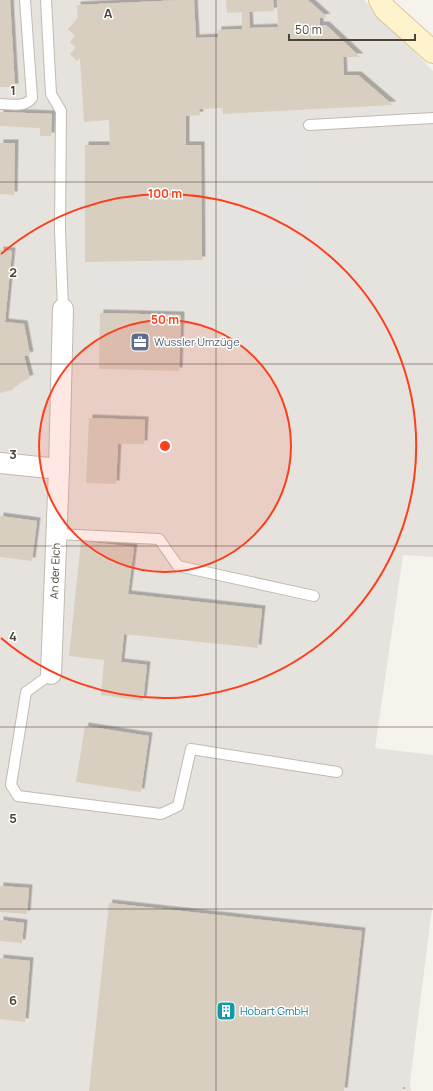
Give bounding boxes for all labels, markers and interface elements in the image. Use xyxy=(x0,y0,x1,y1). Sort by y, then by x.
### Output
text: A xyxy=(104,4,113,22)
scale bar xyxy=(289,16,415,42)
text: 50 m xyxy=(295,21,322,38)
text: 1 xyxy=(10,81,16,99)
text: 100 m xyxy=(148,185,182,202)
text: 2 xyxy=(9,263,17,281)
text: 50 m xyxy=(151,311,179,328)
office icon: Wussler Umzüge xyxy=(129,331,151,353)
place label: Wussler Umzüge xyxy=(154,334,240,349)
centre of rings xyxy=(158,439,172,453)
text: 3 xyxy=(9,445,17,463)
street label: An der Eich xyxy=(46,543,63,599)
text: 4 xyxy=(9,627,17,645)
text: 5 xyxy=(9,809,17,827)
text: 6 xyxy=(9,991,17,1009)
building icon: Hobart GmbH xyxy=(215,1000,237,1022)
place label: Hobart GmbH xyxy=(240,1003,308,1018)

